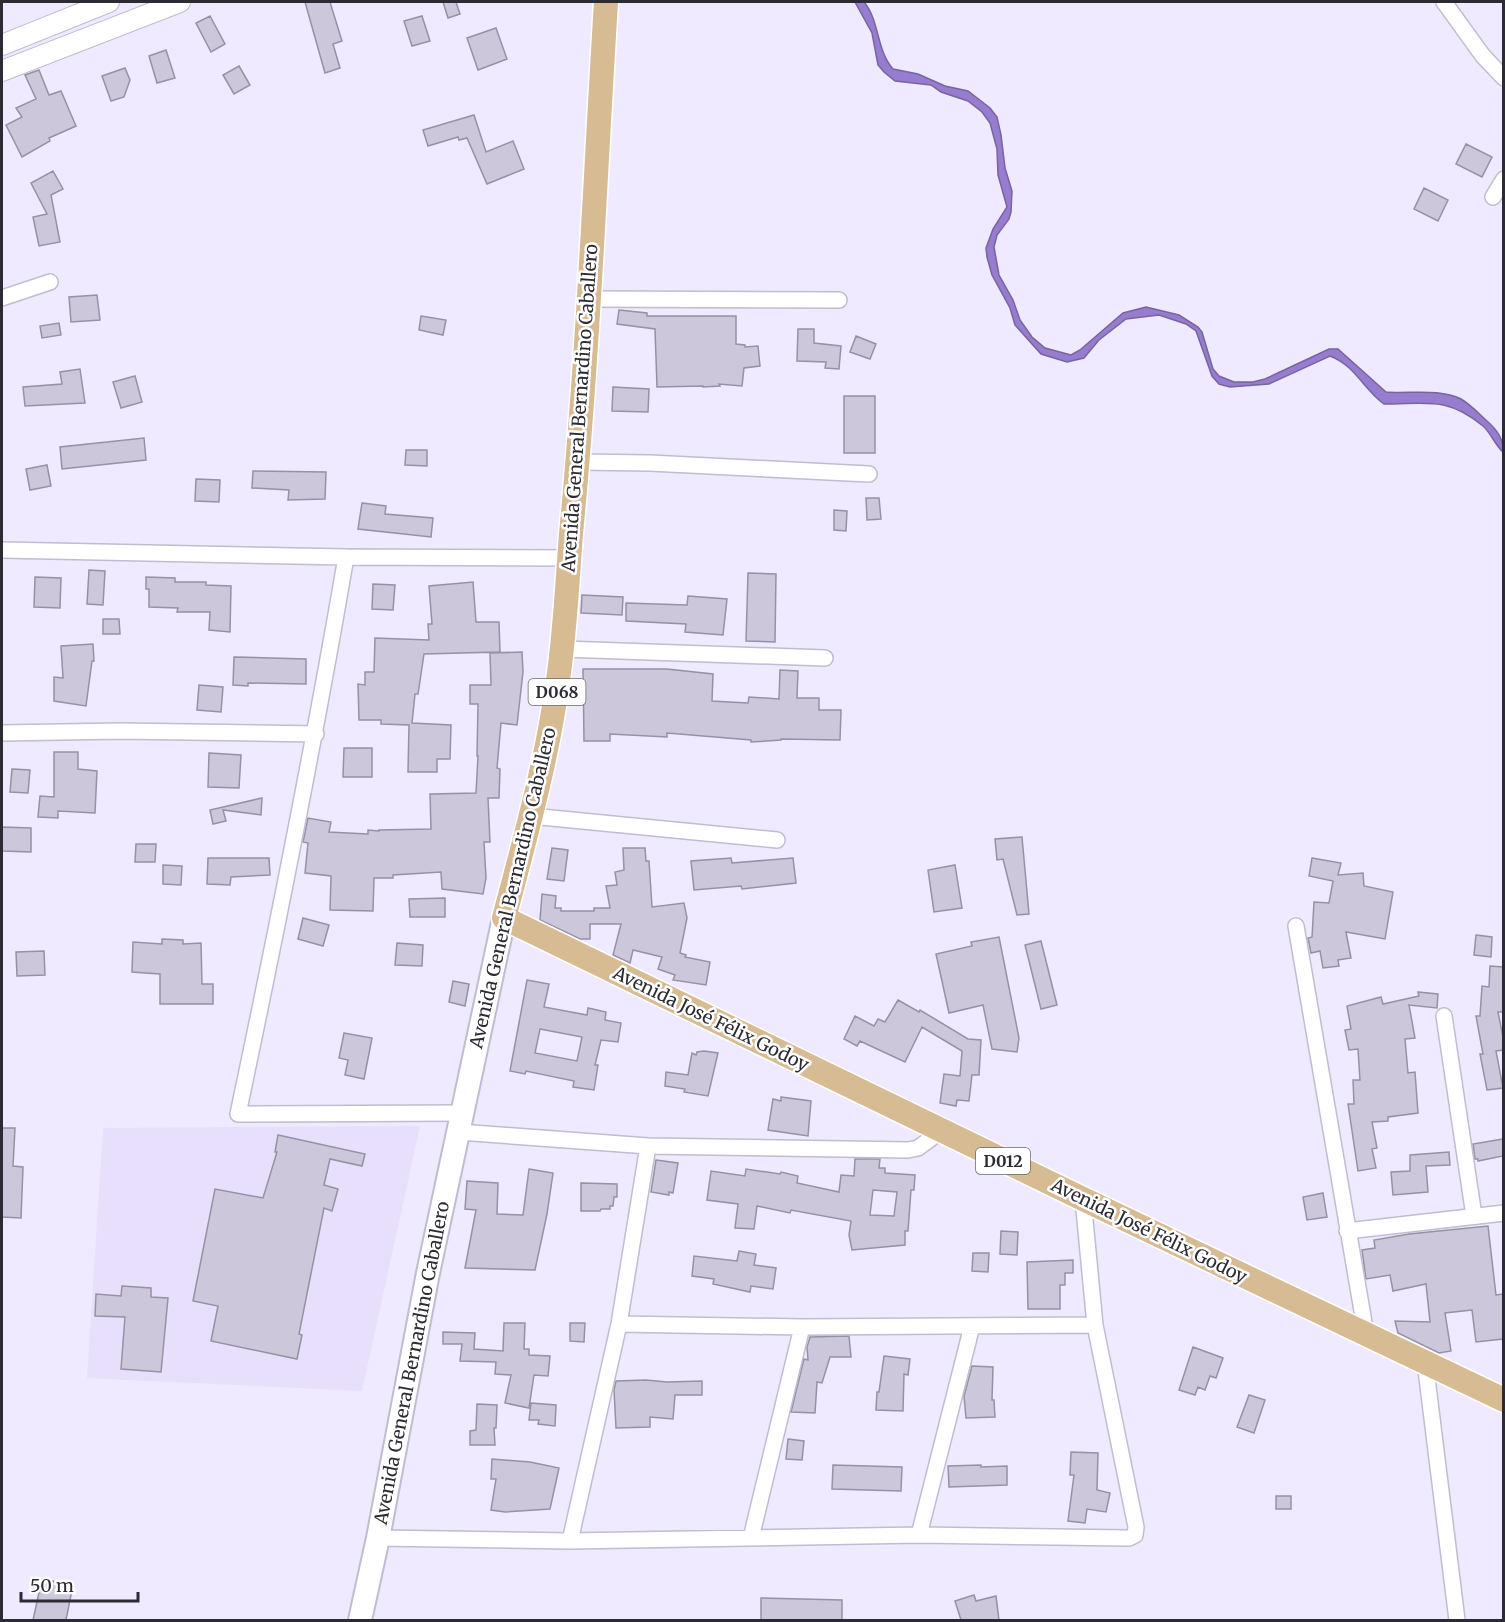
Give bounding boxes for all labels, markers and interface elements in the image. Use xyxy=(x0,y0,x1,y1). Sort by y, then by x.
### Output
street label: Avenida General Bernardino Caballero xyxy=(556,243,602,574)
road number: D068 xyxy=(528,679,586,705)
street label: Avenida General Bernardino Caballero xyxy=(464,725,561,1052)
street label: Avenida José Félix Godoy xyxy=(609,961,813,1076)
road number: D012 xyxy=(976,1148,1030,1174)
street label: Avenida José Félix Godoy xyxy=(1047,1173,1251,1288)
street label: Avenida General Bernardino Caballero xyxy=(369,1199,454,1527)
scale bar xyxy=(21,1565,138,1603)
text: 50 m xyxy=(30,1574,74,1597)

